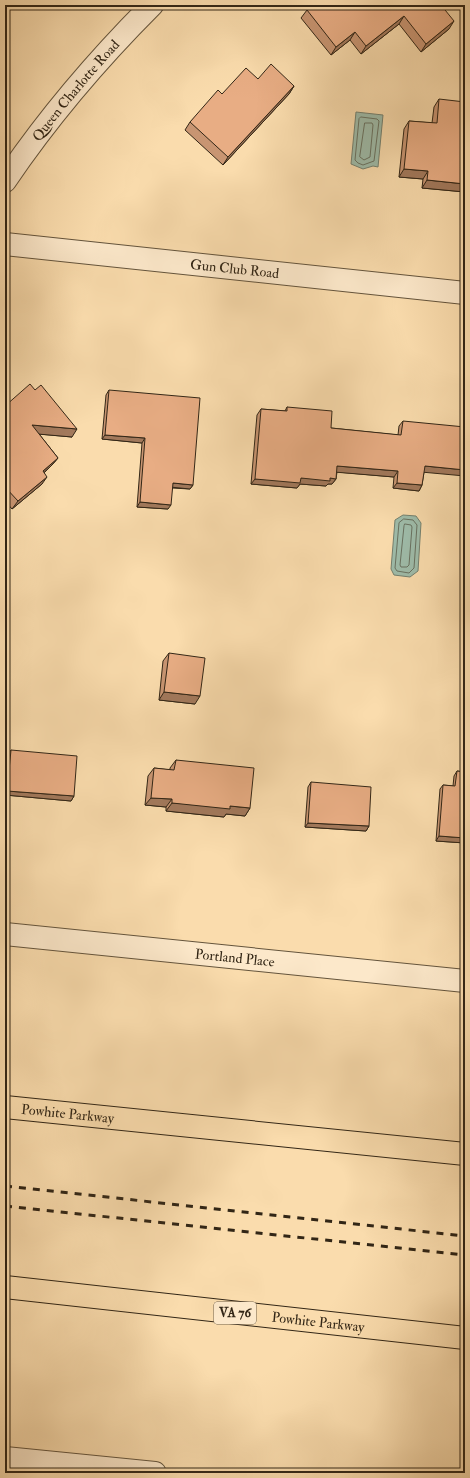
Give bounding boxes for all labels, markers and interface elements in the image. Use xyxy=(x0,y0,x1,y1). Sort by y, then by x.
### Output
street label: Queen Charlotte Road xyxy=(28,36,123,144)
street label: Gun Club Road xyxy=(189,255,280,282)
street label: Portland Place xyxy=(194,945,275,970)
street label: Powhite Parkway xyxy=(20,1100,116,1128)
road number: VA 76 xyxy=(214,1302,256,1324)
street label: Powhite Parkway xyxy=(271,1308,366,1336)

